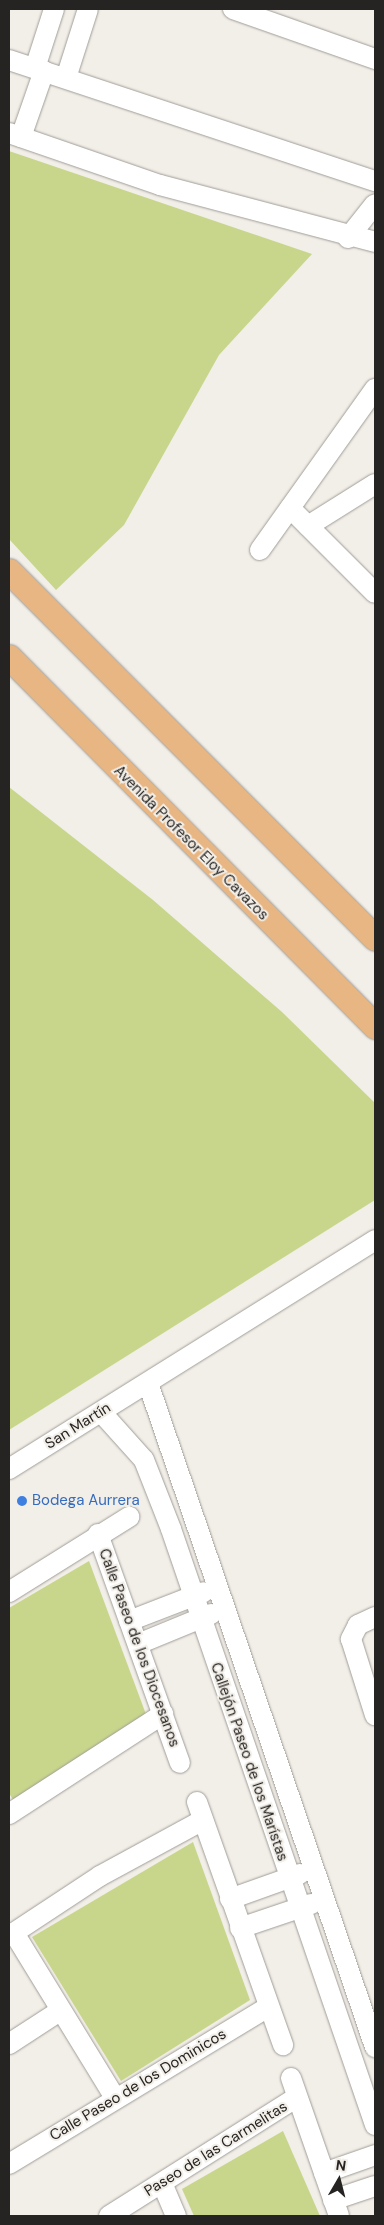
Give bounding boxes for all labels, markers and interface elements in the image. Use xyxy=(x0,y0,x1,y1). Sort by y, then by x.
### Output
street label: Avenida Profesor Eloy Cavazos xyxy=(110,762,272,924)
street label: San Martín xyxy=(42,1399,114,1453)
place label: Bodega Aurrera xyxy=(32,1492,140,1510)
marker: Bodega Aurrera xyxy=(16,1495,28,1507)
street label: Calle Paseo de los Diocesanos xyxy=(95,1546,183,1750)
street label: Callejón Paseo de los Marístas xyxy=(206,1660,292,1864)
street label: Calle Paseo de los Dominicos xyxy=(47,2025,229,2145)
street label: Paseo de las Carmelitas xyxy=(141,2098,291,2200)
north arrow xyxy=(314,2155,364,2205)
text: N xyxy=(335,2156,347,2175)

